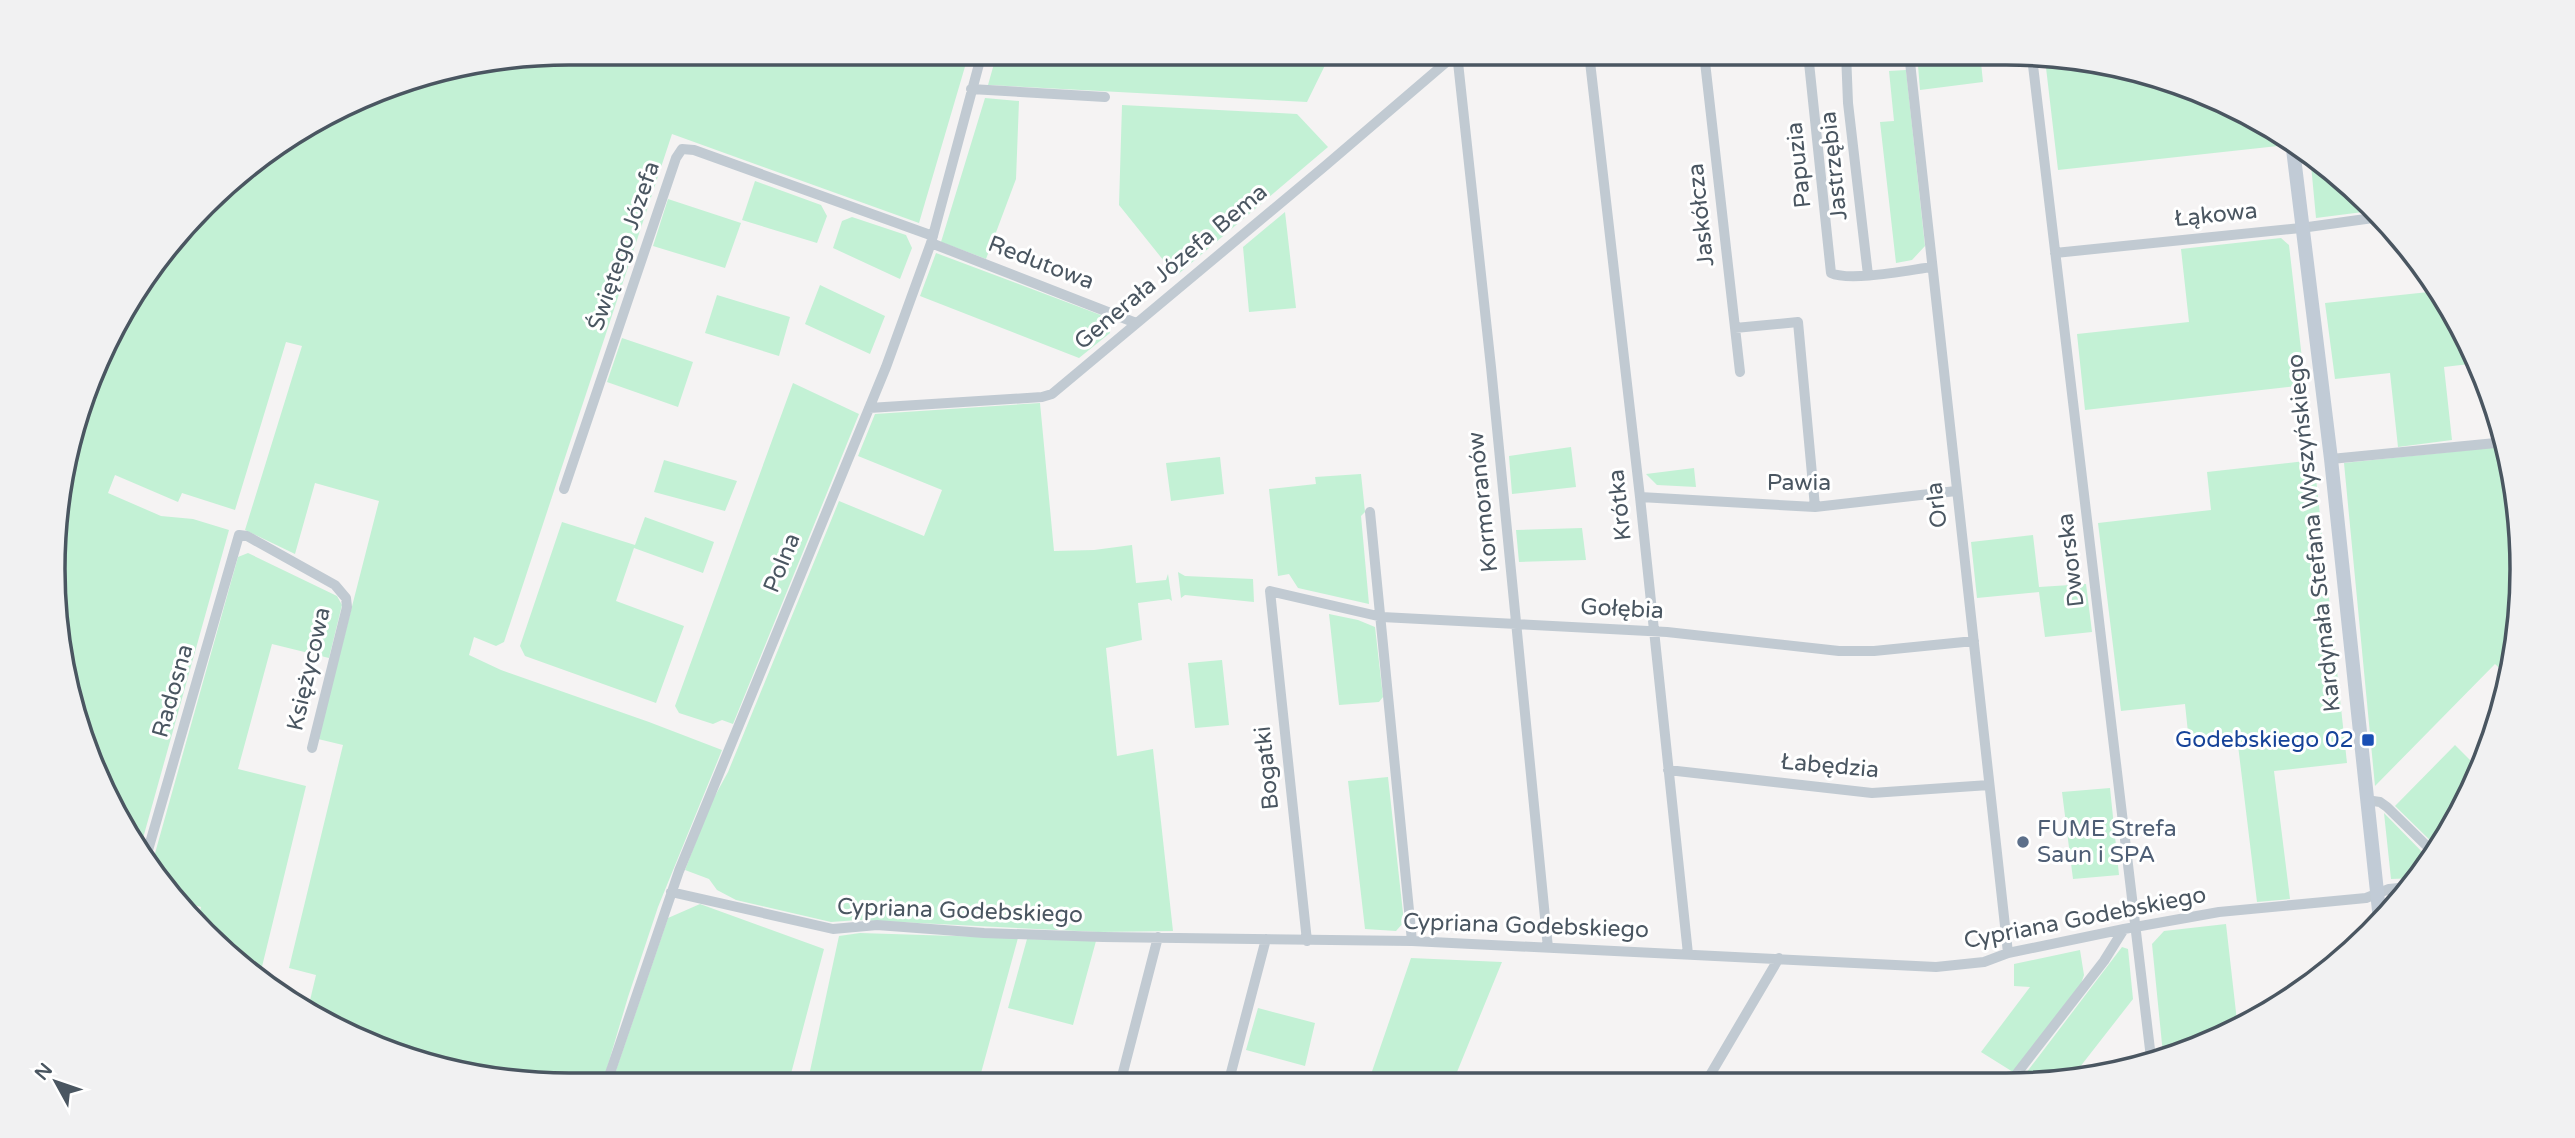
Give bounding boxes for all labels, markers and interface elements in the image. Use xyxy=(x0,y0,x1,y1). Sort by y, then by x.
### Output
street label: Jastrzębia xyxy=(1814,110,1854,222)
street label: Papuzia xyxy=(1781,121,1817,209)
street label: Świętego Józefa xyxy=(582,158,666,334)
street label: Jaskółcza xyxy=(1682,162,1720,268)
street label: Generała Józefa Bema xyxy=(1069,178,1273,356)
street label: Łąkowa xyxy=(2173,197,2259,233)
street label: Redutowa xyxy=(984,230,1098,296)
street label: Kardynała Stefana Wyszyńskiego xyxy=(2281,352,2347,714)
street label: Kormoranów xyxy=(1462,430,1504,574)
street label: Krótka xyxy=(1602,468,1638,542)
street label: Pawia xyxy=(1767,469,1831,497)
street label: Orla xyxy=(1920,480,1954,530)
street label: Dworska xyxy=(2051,511,2091,609)
street label: Polna xyxy=(757,529,807,597)
street label: Gołębia xyxy=(1580,593,1664,625)
street label: Księżycowa xyxy=(281,605,337,733)
street label: Radosna xyxy=(146,641,200,741)
street label: Bogatki xyxy=(1249,725,1285,811)
place label: Godebskiego 02 xyxy=(2175,726,2354,754)
marker: Godebskiego 02 xyxy=(2360,732,2376,748)
street label: Łabędzia xyxy=(1780,748,1880,784)
place label: FUME Strefa Saun i SPA xyxy=(2037,815,2177,869)
marker: FUME Strefa Saun i SPA xyxy=(2015,834,2031,850)
street label: Cypriana Godebskiego xyxy=(1961,881,2209,955)
street label: Cypriana Godebskiego xyxy=(836,893,1084,929)
street label: Cypriana Godebskiego xyxy=(1402,908,1650,944)
north arrow xyxy=(21,1047,91,1117)
text: N xyxy=(30,1059,57,1085)

